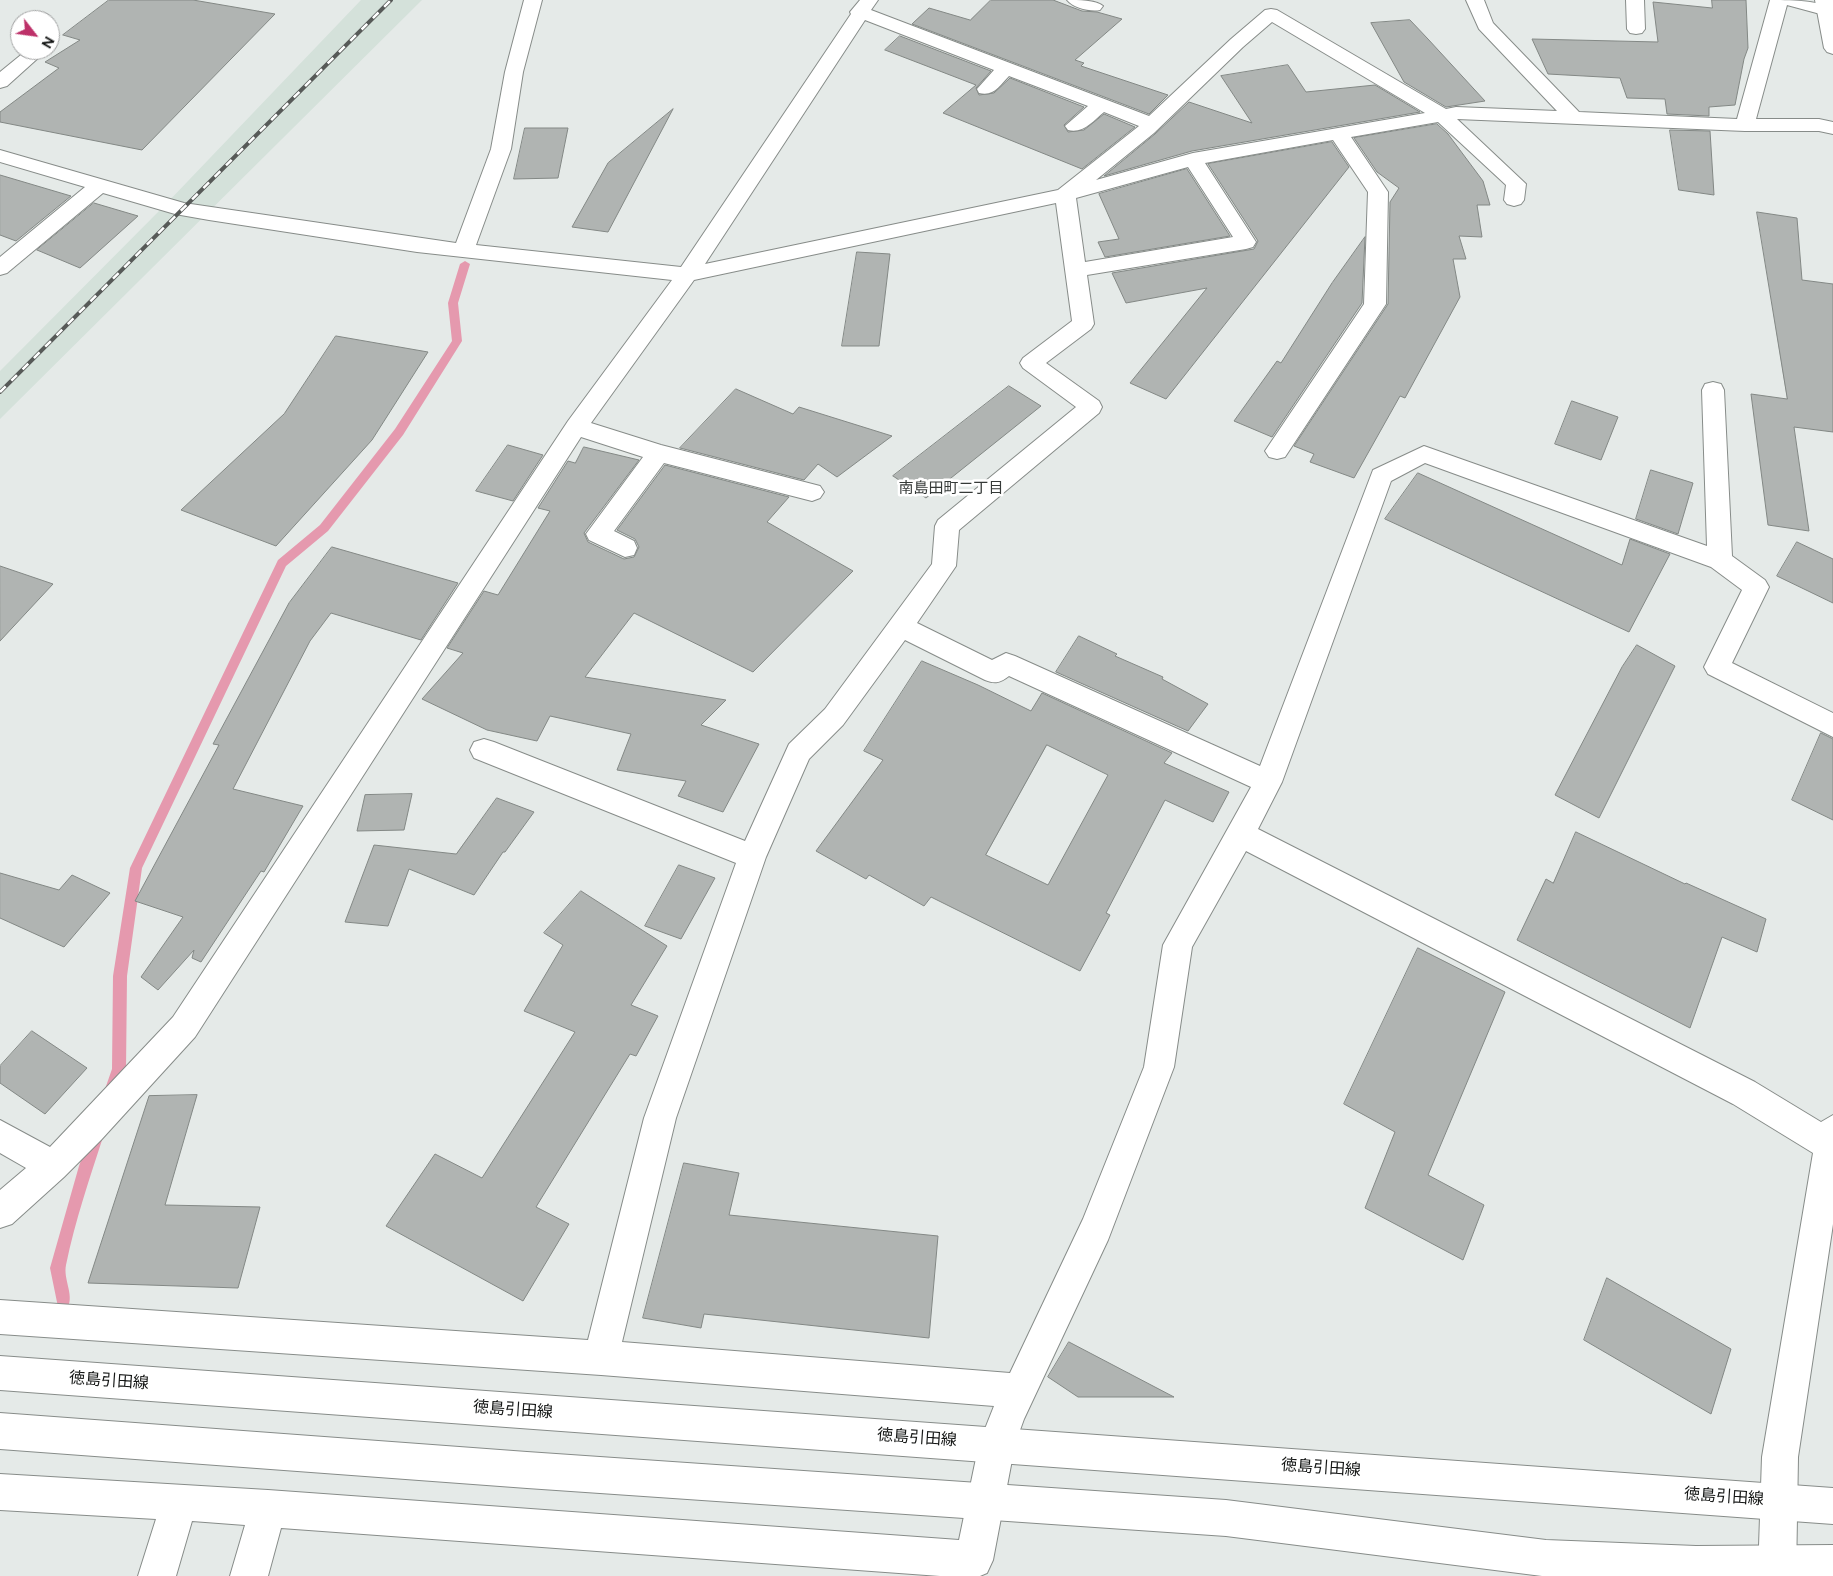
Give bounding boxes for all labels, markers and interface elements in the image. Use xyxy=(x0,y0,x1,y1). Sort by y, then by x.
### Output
north arrow xyxy=(10,10,60,60)
text: N xyxy=(37,33,58,51)
district label: 南島田町二丁目 xyxy=(899,480,1003,498)
street label: 徳島引田線 xyxy=(68,1369,150,1393)
street label: 徳島引田線 xyxy=(472,1398,554,1422)
street label: 徳島引田線 xyxy=(876,1426,958,1450)
street label: 徳島引田線 xyxy=(1280,1456,1362,1480)
street label: 徳島引田線 xyxy=(1683,1485,1765,1509)

